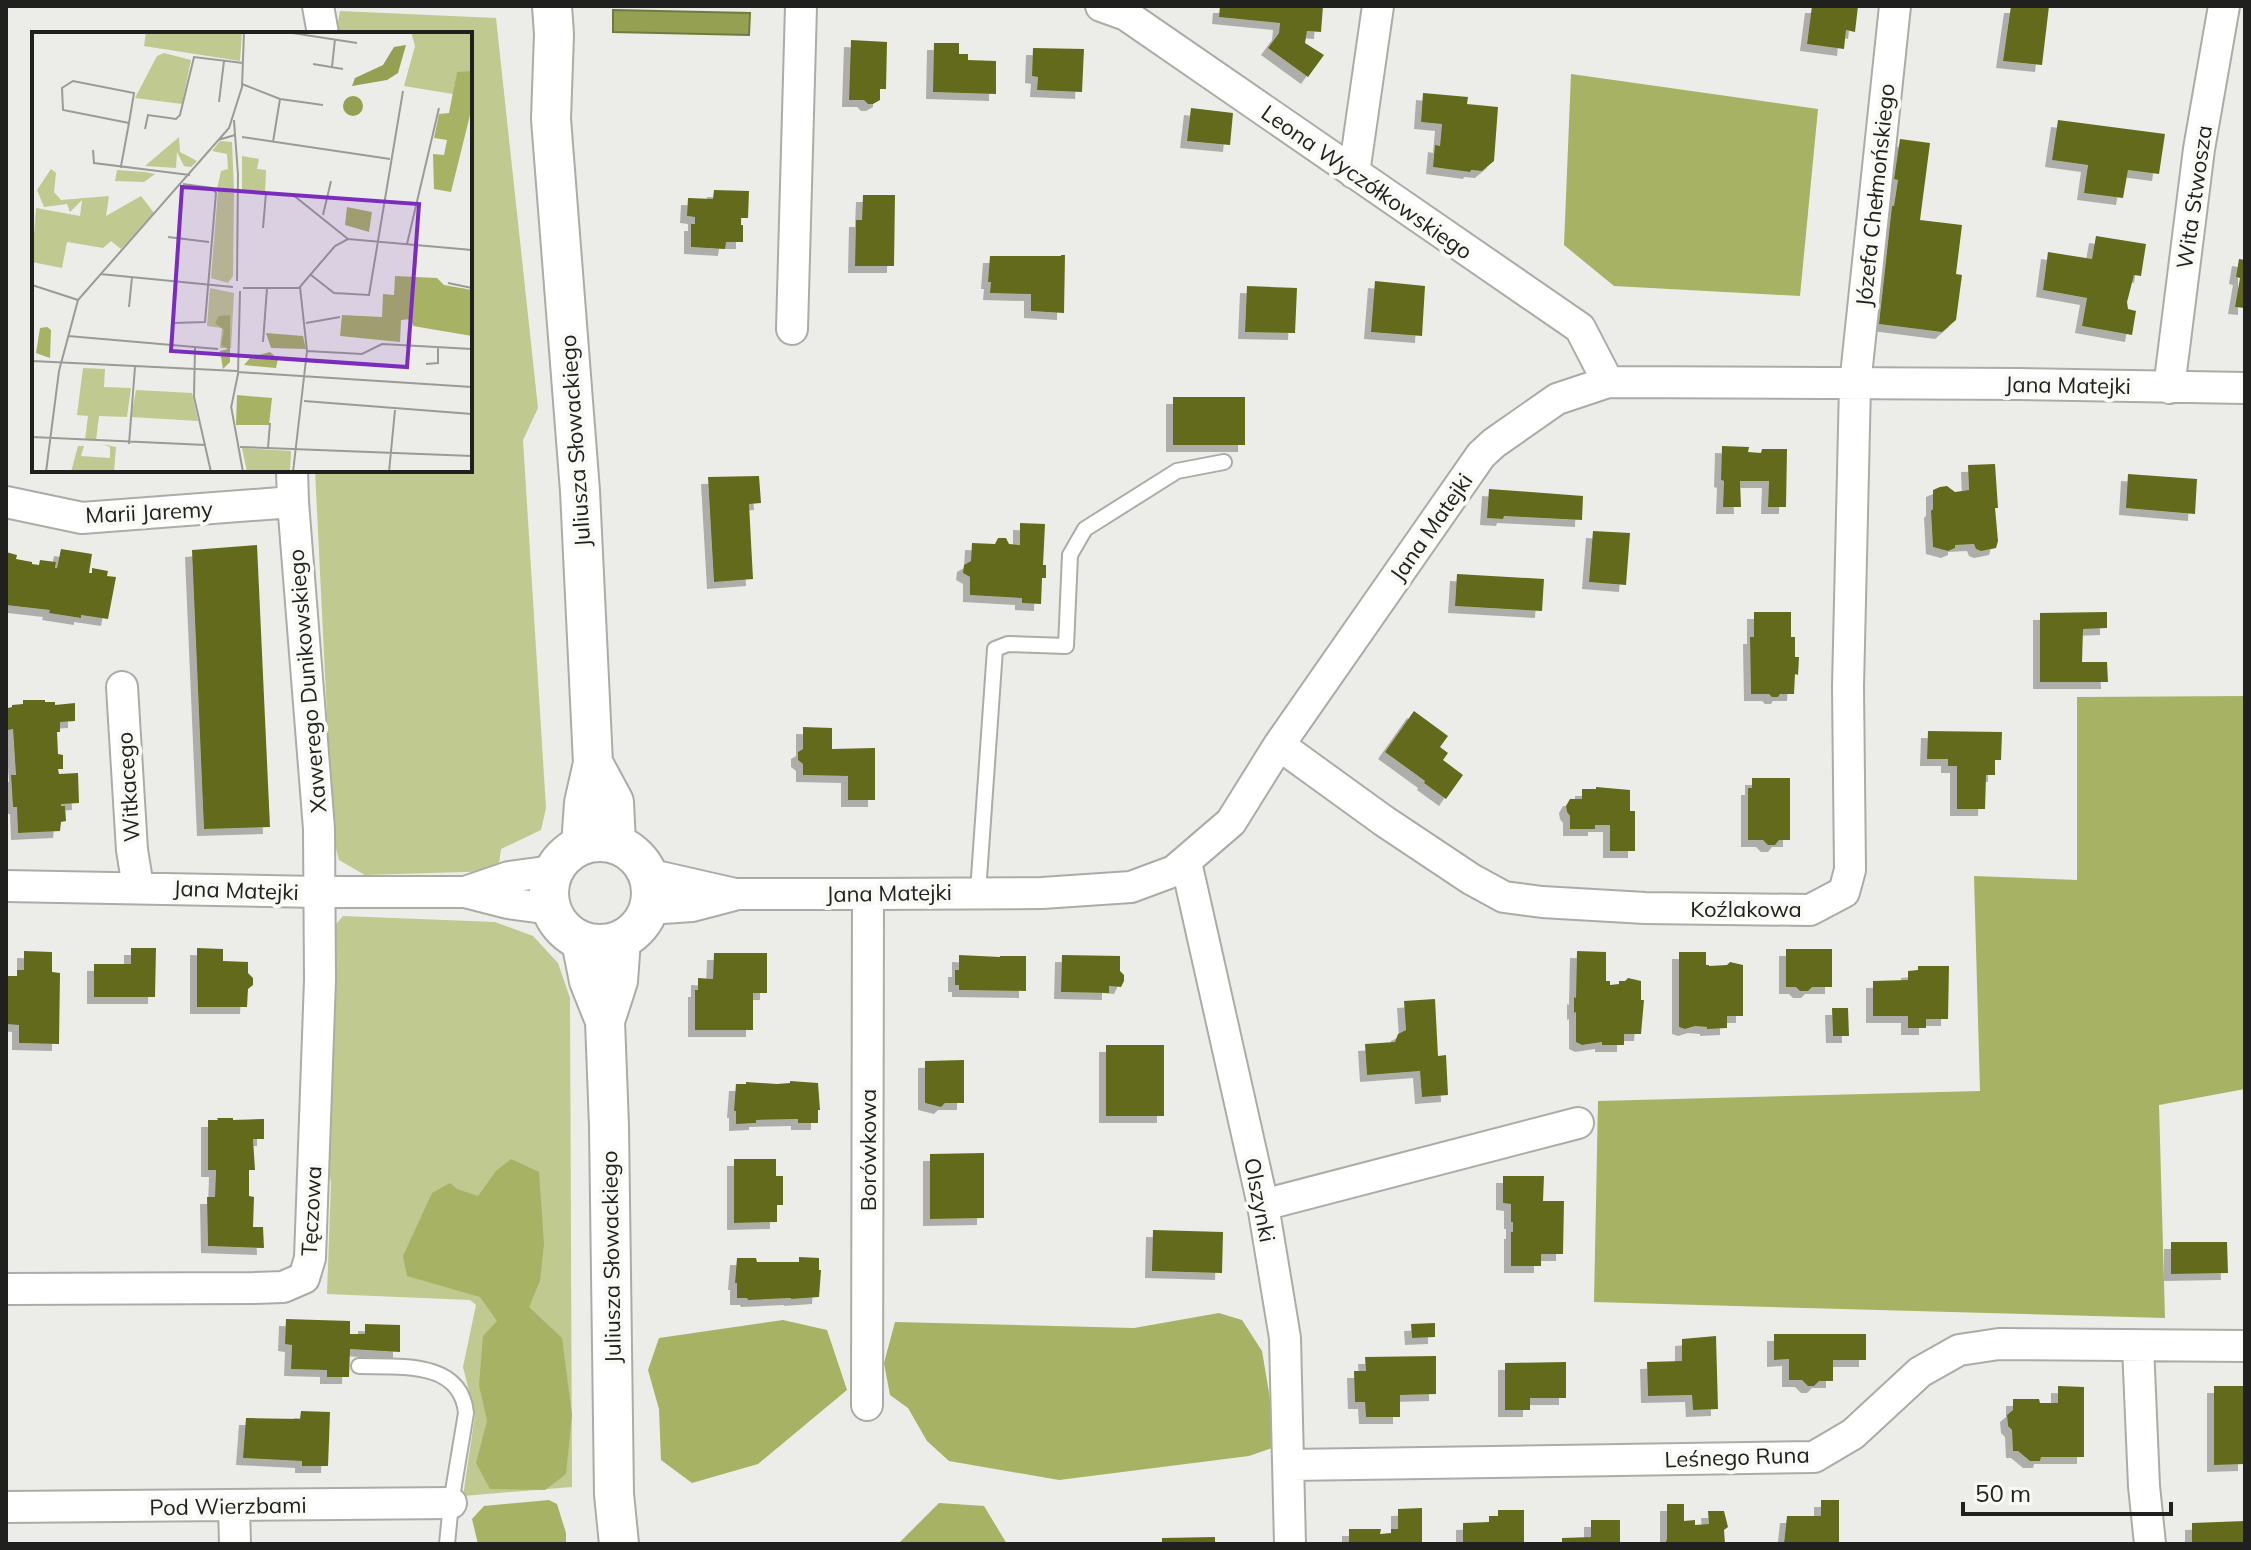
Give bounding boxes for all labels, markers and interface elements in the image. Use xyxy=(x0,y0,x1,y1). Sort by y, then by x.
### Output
inset map xyxy=(32,32,472,472)
street label: Józefa Chełmońskiego xyxy=(1849,82,1901,308)
street label: Leona Wyczółkowskiego xyxy=(1256,99,1478,265)
street label: Wita Stwosza xyxy=(2170,123,2218,271)
street label: Juliusza Słowackiego xyxy=(554,334,596,548)
street label: Jana Matejki xyxy=(2005,370,2131,400)
street label: Jana Matejki xyxy=(1383,467,1479,587)
street label: Marii Jaremy xyxy=(85,495,214,529)
street label: Xawerego Dunikowskiego xyxy=(282,548,332,814)
street label: Witkacego xyxy=(110,731,146,843)
street label: Jana Matejki xyxy=(173,874,299,906)
street label: Jana Matejki xyxy=(826,878,952,908)
street label: Koźlakowa xyxy=(1690,895,1802,923)
street label: Borówkowa xyxy=(854,1089,882,1211)
street label: Juliusza Słowackiego xyxy=(595,1150,627,1364)
street label: Olszynki xyxy=(1238,1155,1282,1245)
street label: Tęczowa xyxy=(295,1165,327,1257)
street label: Leśnego Runa xyxy=(1664,1440,1810,1474)
scale bar xyxy=(1963,1466,2171,1516)
text: 50 m xyxy=(1975,1478,2031,1508)
street label: Pod Wierzbami xyxy=(149,1491,307,1521)

